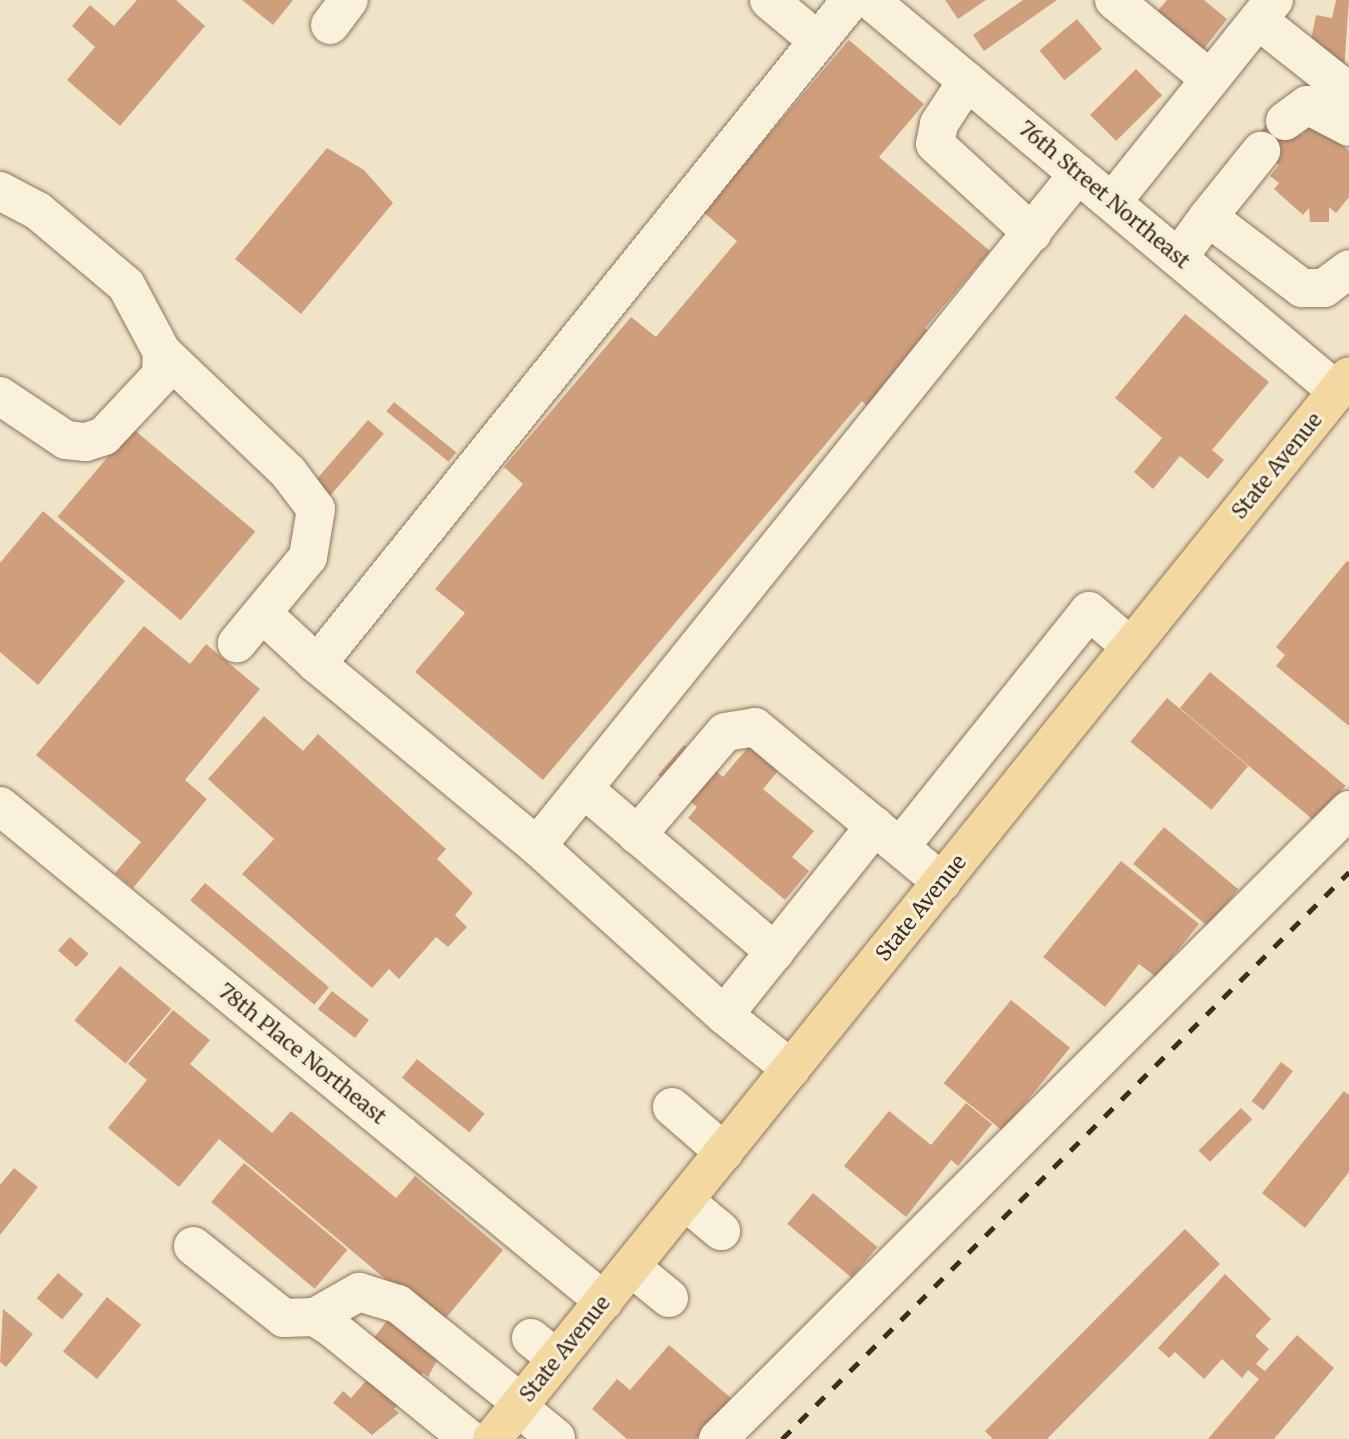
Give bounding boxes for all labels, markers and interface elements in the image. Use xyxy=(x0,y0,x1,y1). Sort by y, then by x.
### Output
street label: 76th Street Northeast xyxy=(1013,116,1195,274)
street label: State Avenue xyxy=(1227,408,1327,524)
street label: State Avenue xyxy=(871,850,971,966)
street label: 78th Place Northeast xyxy=(213,979,391,1129)
street label: State Avenue xyxy=(515,1291,615,1407)

